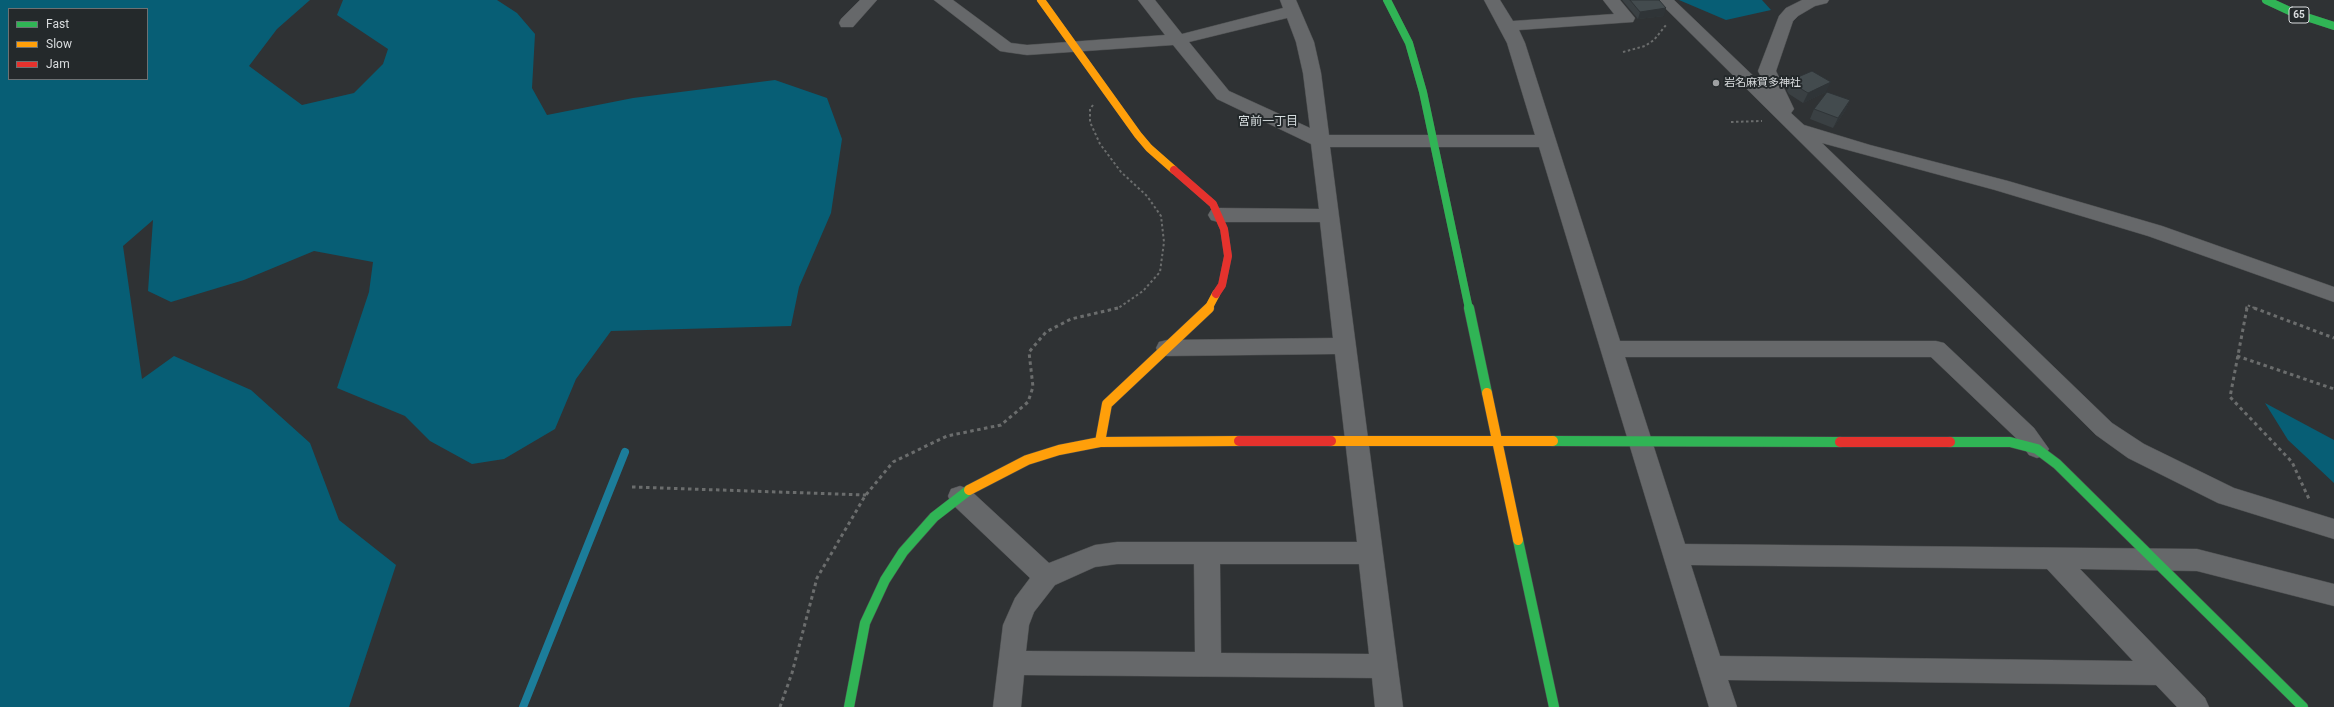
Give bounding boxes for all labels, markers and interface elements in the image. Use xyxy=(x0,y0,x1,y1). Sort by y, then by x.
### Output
road number: 65 xyxy=(2289,7,2309,23)
legend xyxy=(8,8,148,80)
text: Fast xyxy=(46,17,69,31)
text: Slow xyxy=(46,37,72,51)
text: Jam xyxy=(46,57,70,71)
place label: 岩名麻賀多神社 xyxy=(1724,76,1801,90)
marker: 岩名麻賀多神社 xyxy=(1711,78,1721,88)
district label: 宮前一丁目 xyxy=(1238,115,1298,129)

